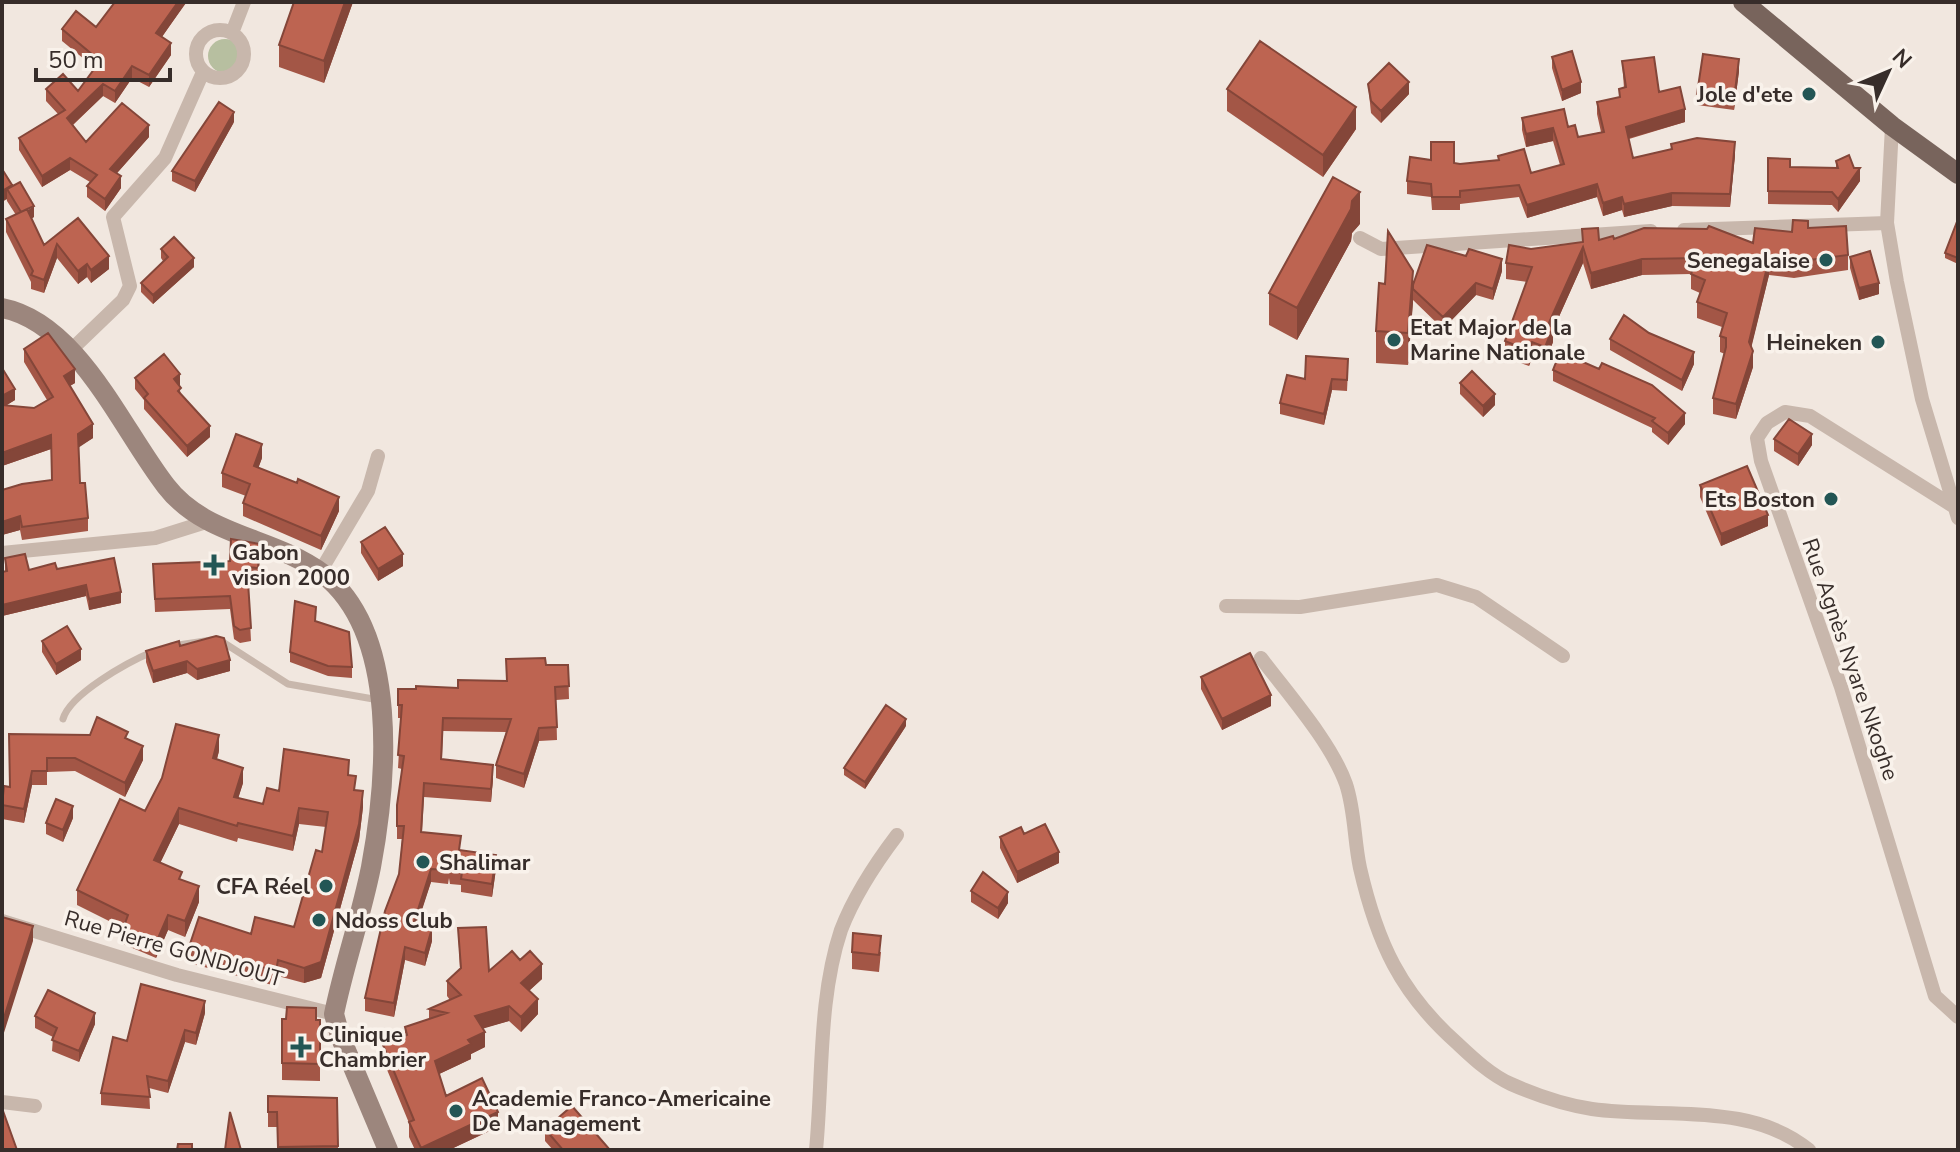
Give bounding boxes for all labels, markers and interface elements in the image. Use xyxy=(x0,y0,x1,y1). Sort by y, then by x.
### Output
scale bar xyxy=(36,32,170,82)
north arrow xyxy=(1848,32,1928,112)
text: N xyxy=(1885,42,1918,75)
text: 50 m xyxy=(48,44,104,76)
place label: Jole d'ete xyxy=(1696,80,1793,110)
marker: Jole d'ete xyxy=(1800,85,1818,103)
place label: Senegalaise xyxy=(1687,246,1810,276)
marker: Senegalaise xyxy=(1817,251,1835,269)
place label: Etat Major de la Marine Nationale xyxy=(1410,313,1585,368)
place label: Heineken xyxy=(1766,328,1862,358)
marker: Etat Major de la Marine Nationale xyxy=(1385,331,1403,349)
marker: Heineken xyxy=(1869,333,1887,351)
place label: Ets Boston xyxy=(1705,485,1815,515)
marker: Ets Boston xyxy=(1822,490,1840,508)
street label: Rue Agnès Nyare Nkoghe xyxy=(1795,534,1906,784)
place label: Gabon vision 2000 xyxy=(231,538,350,593)
marker: Gabon vision 2000 xyxy=(203,554,225,576)
place label: Shalimar xyxy=(439,848,531,878)
marker: Shalimar xyxy=(414,853,432,871)
place label: CFA Réel xyxy=(216,872,310,902)
marker: CFA Réel xyxy=(317,877,335,895)
street label: Rue Pierre GONDJOUT xyxy=(61,903,287,995)
place label: Ndoss Club xyxy=(335,906,453,936)
marker: Ndoss Club xyxy=(310,911,328,929)
place label: Clinique Chambrier xyxy=(319,1020,426,1075)
marker: Clinique Chambrier xyxy=(290,1036,312,1058)
place label: Academie Franco-Americaine De Management xyxy=(472,1084,771,1139)
marker: Academie Franco-Americaine De Management xyxy=(447,1102,465,1120)

